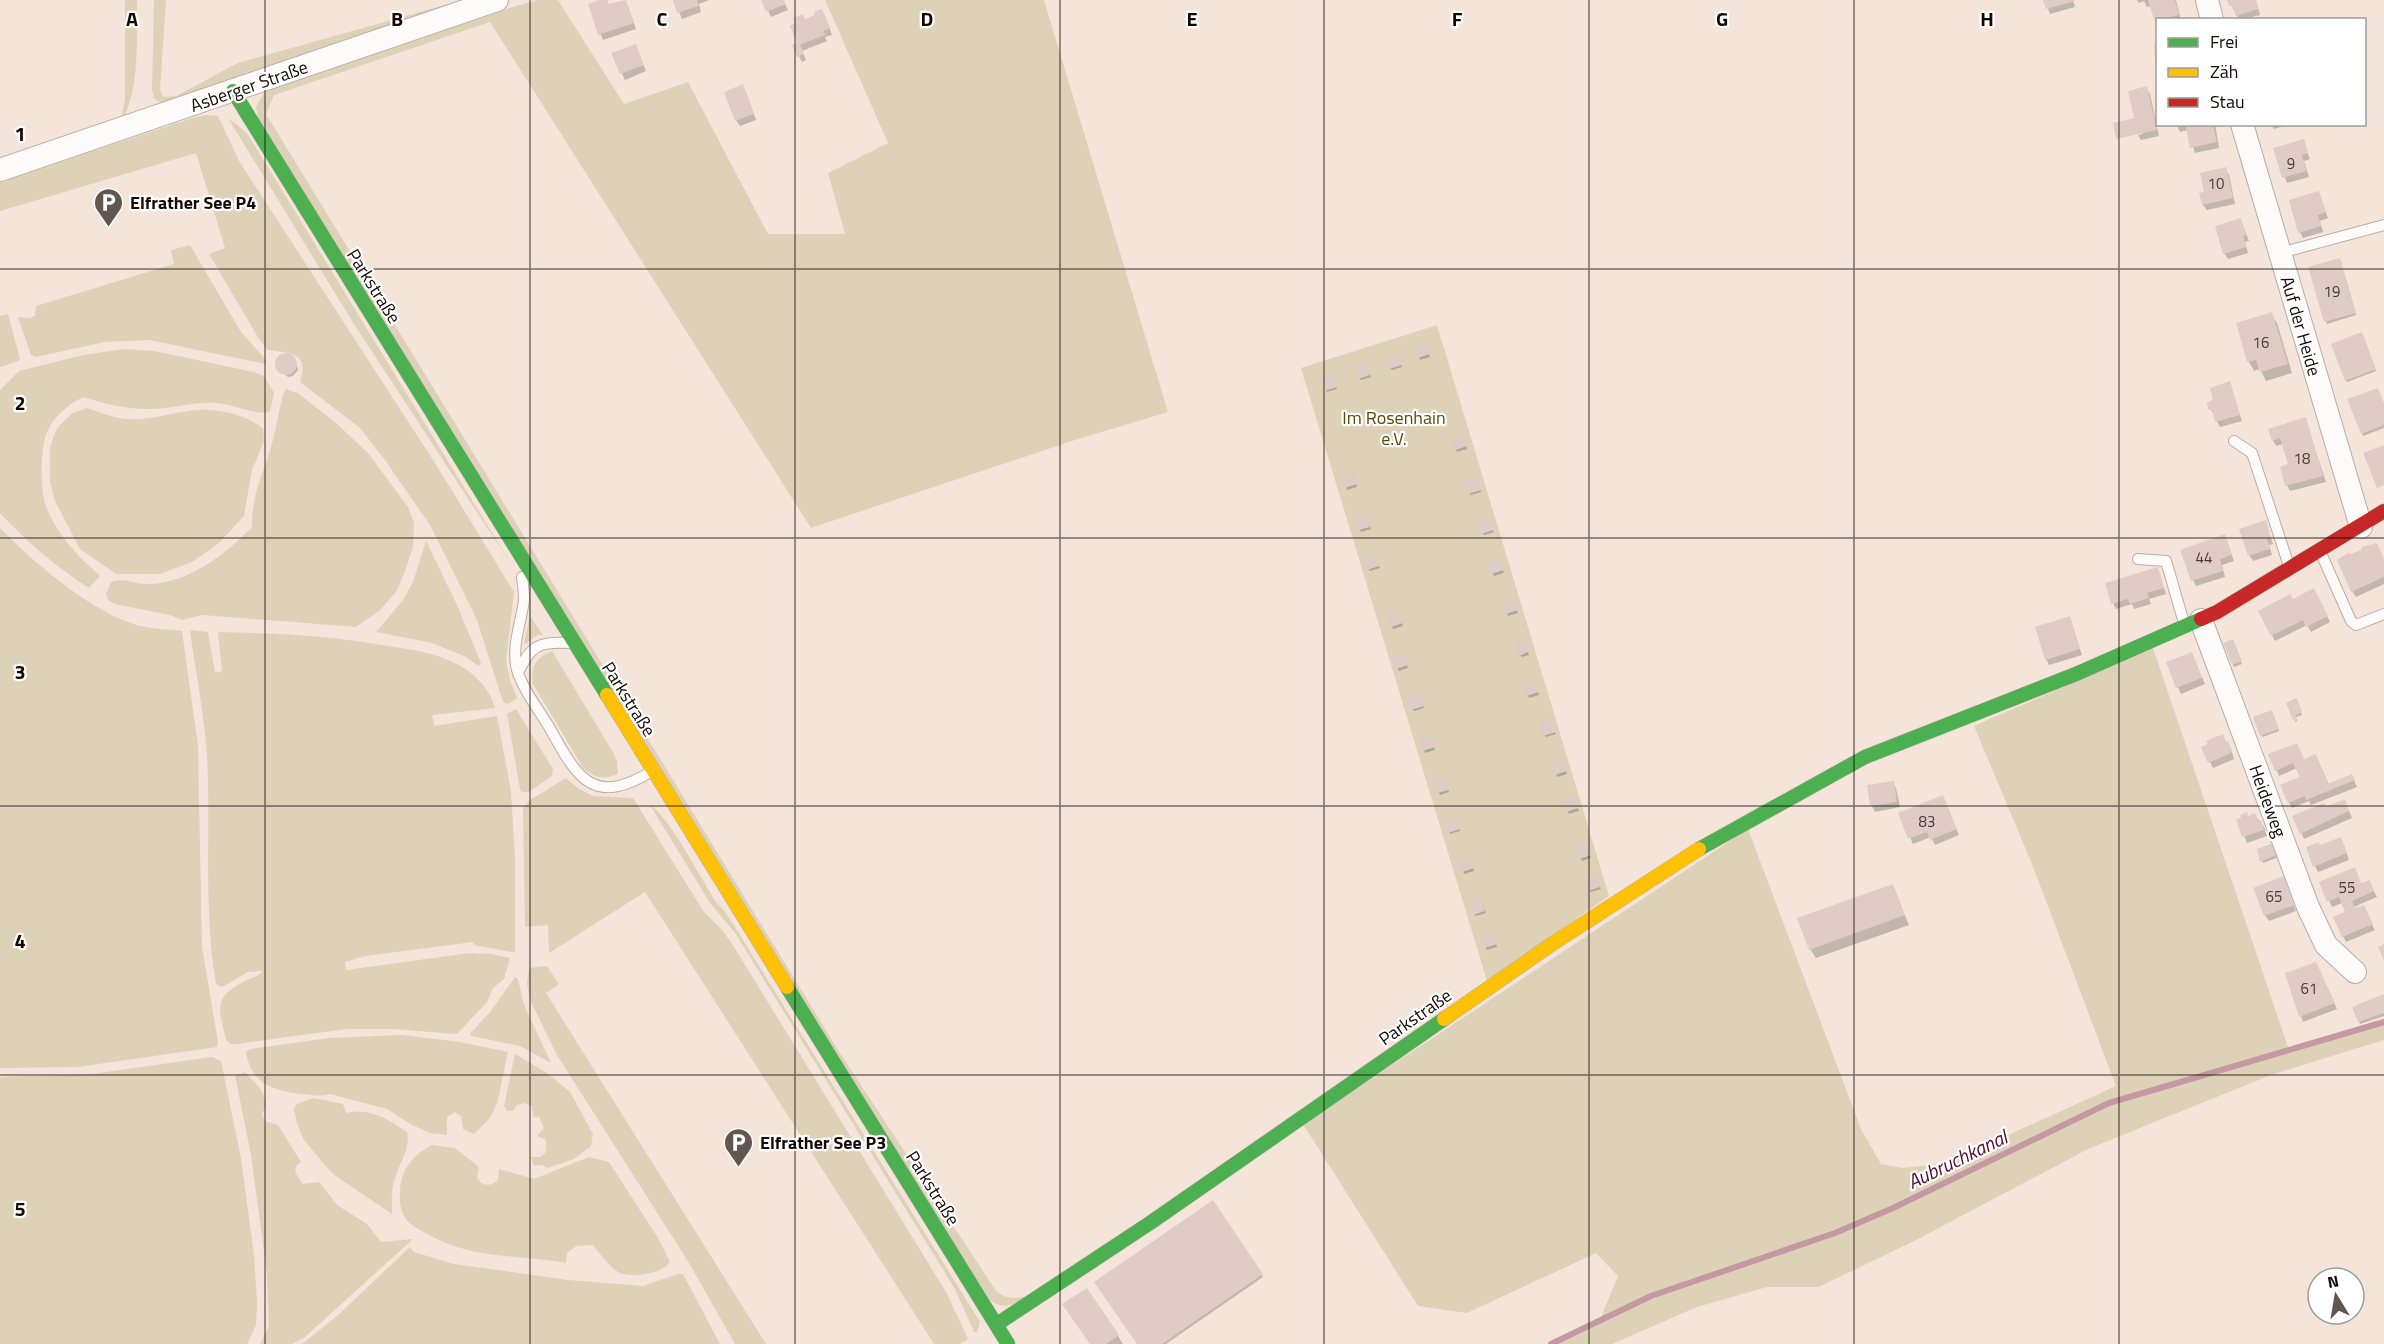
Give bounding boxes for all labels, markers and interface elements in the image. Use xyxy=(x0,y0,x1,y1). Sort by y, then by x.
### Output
text: A xyxy=(126,3,138,34)
text: B xyxy=(391,3,403,34)
text: C xyxy=(657,3,668,34)
text: D xyxy=(921,3,933,34)
text: E xyxy=(1186,3,1198,34)
text: F xyxy=(1452,3,1463,34)
text: G xyxy=(1716,3,1728,34)
text: H xyxy=(1980,3,1994,34)
legend xyxy=(2156,18,2366,126)
text: Frei xyxy=(2210,28,2238,55)
street label: Asberger Straße xyxy=(187,53,311,119)
text: Zäh xyxy=(2210,58,2238,85)
text: Stau xyxy=(2210,88,2245,115)
text: 1 xyxy=(14,118,26,149)
house number: 9 xyxy=(2287,152,2295,175)
house number: 10 xyxy=(2208,172,2224,195)
parking icon: Elfrather See P4 xyxy=(93,186,125,228)
place label: Elfrather See P4 xyxy=(130,189,256,216)
street label: Parkstraße xyxy=(340,243,408,329)
street label: Auf der Heide xyxy=(2274,273,2328,379)
house number: 19 xyxy=(2324,280,2340,303)
house number: 16 xyxy=(2253,331,2269,354)
text: 2 xyxy=(14,387,26,418)
park label: Im Rosenhain e.V. xyxy=(1342,404,1446,452)
house number: 18 xyxy=(2294,447,2310,470)
house number: 44 xyxy=(2196,546,2212,569)
text: 3 xyxy=(14,656,26,687)
street label: Parkstraße xyxy=(595,656,663,742)
street label: Heideweg xyxy=(2242,761,2294,841)
house number: 83 xyxy=(1919,810,1935,833)
house number: 55 xyxy=(2339,876,2355,899)
house number: 65 xyxy=(2266,885,2282,908)
text: 4 xyxy=(14,925,26,956)
house number: 61 xyxy=(2301,977,2317,1000)
street label: Parkstraße xyxy=(1373,982,1457,1052)
water label: Aubruchkanal xyxy=(1902,1120,2015,1197)
parking icon: Elfrather See P3 xyxy=(723,1126,755,1168)
place label: Elfrather See P3 xyxy=(760,1129,886,1156)
street label: Parkstraße xyxy=(899,1145,967,1231)
text: 5 xyxy=(14,1193,26,1224)
north arrow xyxy=(2306,1266,2366,1326)
text: N xyxy=(2325,1268,2341,1294)

